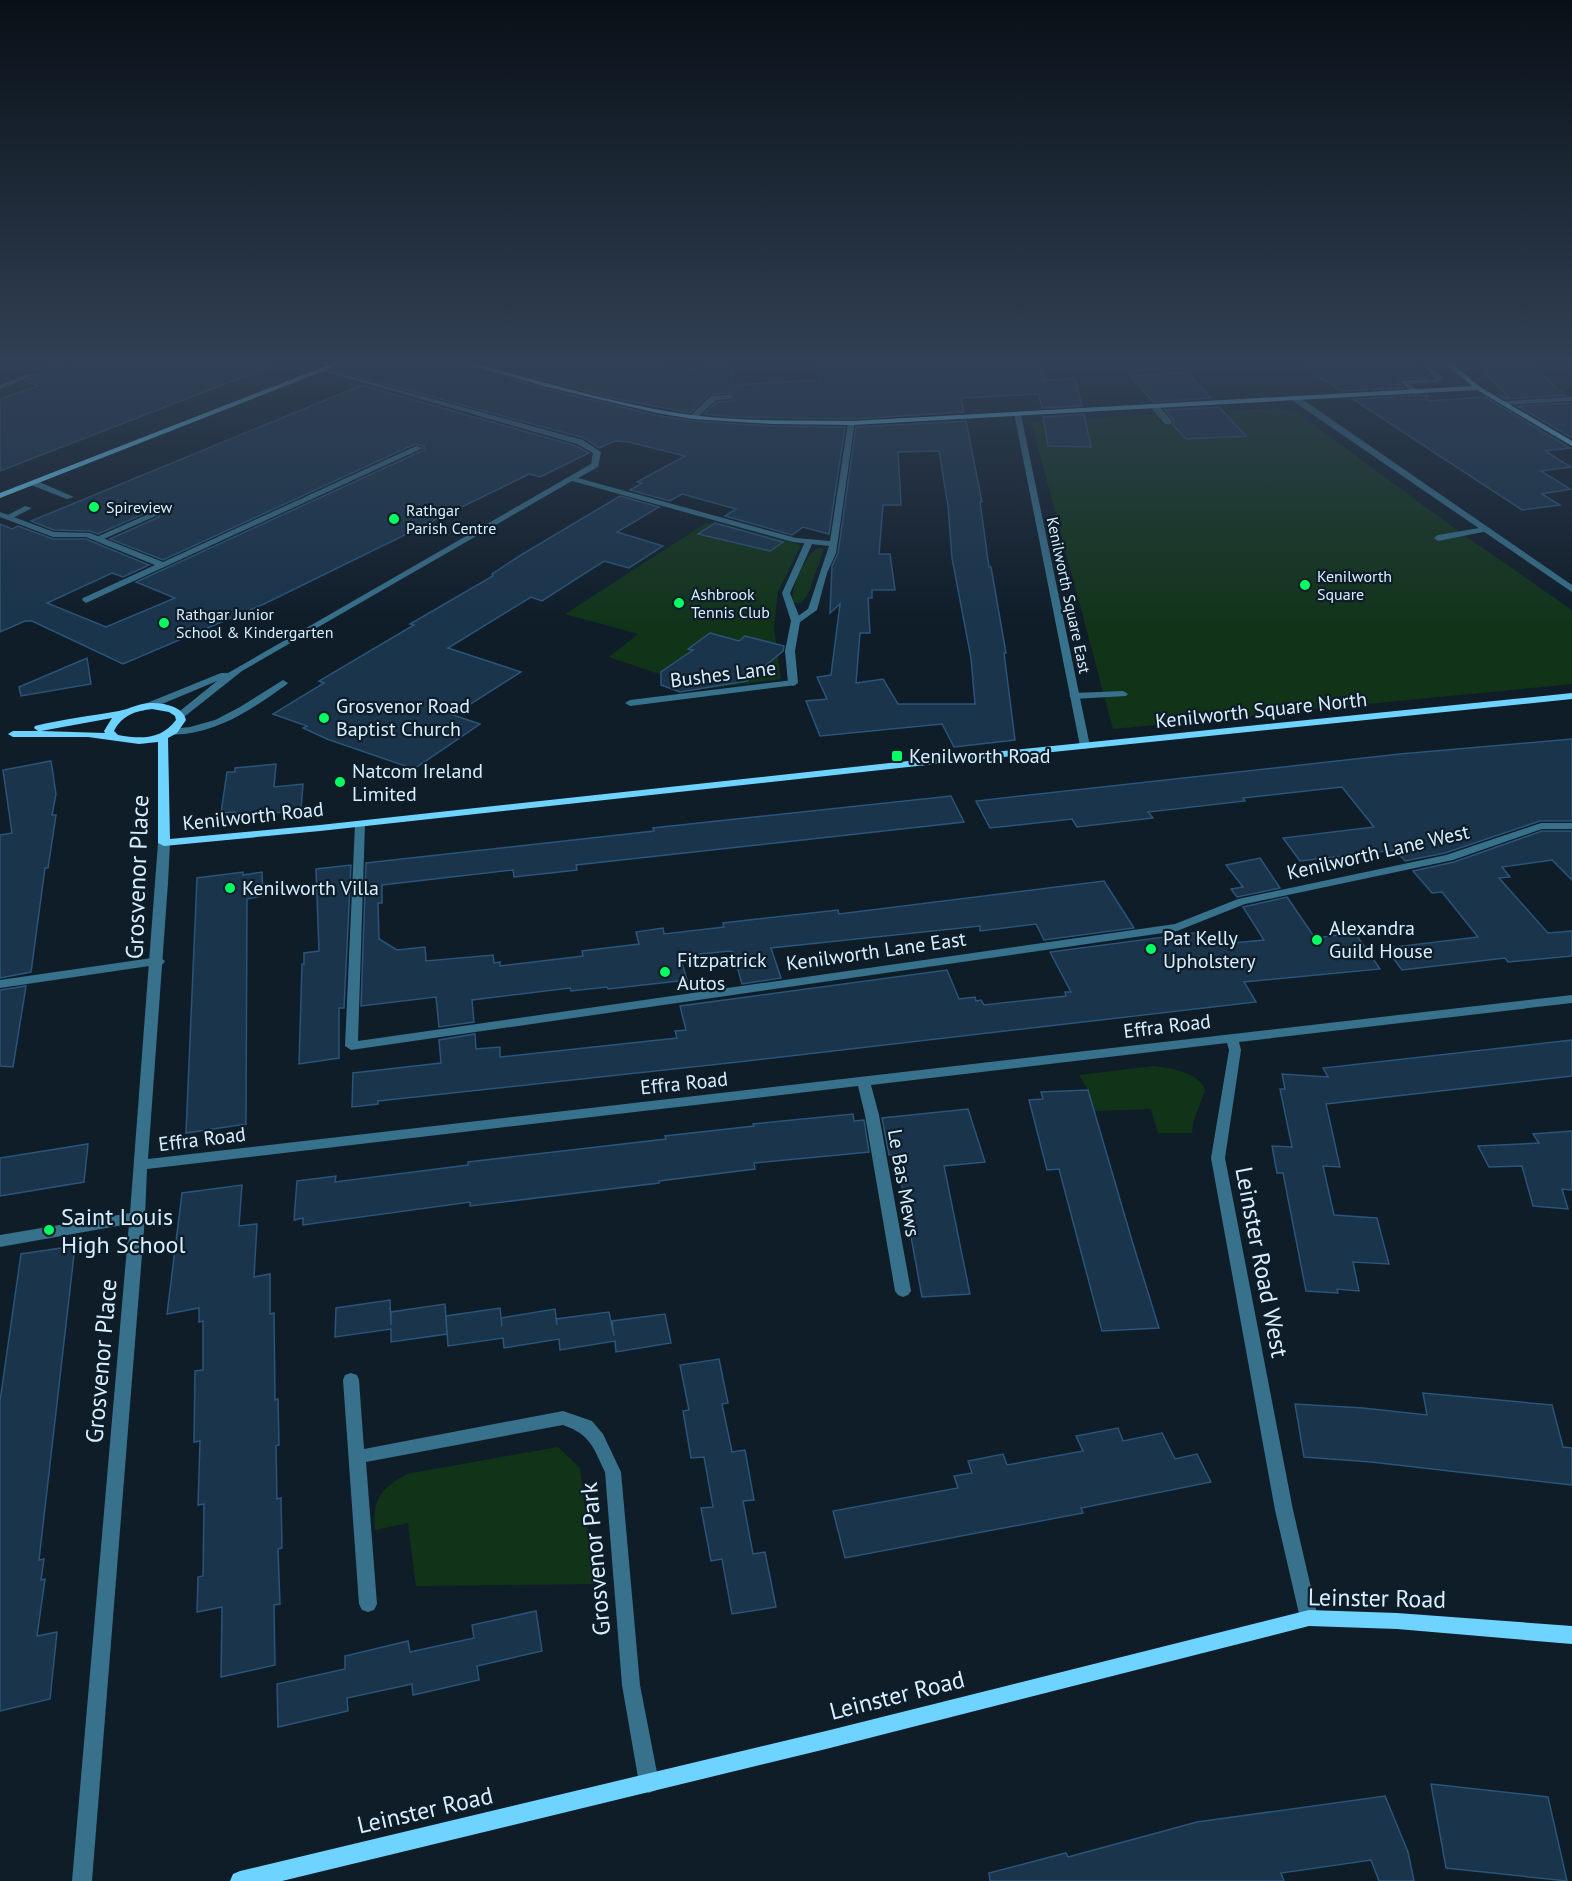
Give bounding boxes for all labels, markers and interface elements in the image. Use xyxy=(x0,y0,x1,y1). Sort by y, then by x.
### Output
place label: Spireview xyxy=(106,497,173,517)
marker: Spireview xyxy=(87,500,101,514)
place label: Rathgar Parish Centre xyxy=(406,500,496,538)
marker: Rathgar Parish Centre xyxy=(387,512,401,526)
street label: Kenilworth Square East xyxy=(1043,515,1095,676)
place label: Kenilworth Square xyxy=(1317,566,1392,604)
marker: Kenilworth Square xyxy=(1298,578,1312,592)
place label: Ashbrook Tennis Club xyxy=(691,584,770,622)
marker: Ashbrook Tennis Club xyxy=(672,596,686,610)
place label: Rathgar Junior School & Kindergarten xyxy=(176,604,333,642)
marker: Rathgar Junior School & Kindergarten xyxy=(157,616,171,630)
street label: Bushes Lane xyxy=(668,655,778,693)
street label: Kenilworth Square North xyxy=(1154,686,1368,734)
place label: Grosvenor Road Baptist Church xyxy=(336,693,470,742)
marker: Grosvenor Road Baptist Church xyxy=(317,711,331,725)
place label: Kenilworth Road xyxy=(909,743,1051,769)
marker: Kenilworth Road xyxy=(890,749,904,763)
place label: Natcom Ireland Limited xyxy=(352,758,483,807)
marker: Natcom Ireland Limited xyxy=(333,775,347,789)
street label: Grosvenor Place xyxy=(119,794,155,960)
street label: Kenilworth Road xyxy=(181,796,325,836)
street label: Kenilworth Lane West xyxy=(1284,818,1472,886)
place label: Kenilworth Villa xyxy=(242,875,379,901)
marker: Kenilworth Villa xyxy=(223,881,237,895)
place label: Alexandra Guild House xyxy=(1329,915,1433,964)
street label: Kenilworth Lane East xyxy=(784,925,968,976)
place label: Pat Kelly Upholstery xyxy=(1163,925,1256,974)
marker: Alexandra Guild House xyxy=(1310,933,1324,947)
marker: Pat Kelly Upholstery xyxy=(1144,942,1158,956)
place label: Fitzpatrick Autos xyxy=(677,947,767,996)
marker: Fitzpatrick Autos xyxy=(658,965,672,979)
street label: Effra Road xyxy=(1122,1008,1212,1044)
street label: Effra Road xyxy=(639,1065,729,1101)
street label: Effra Road xyxy=(157,1121,247,1157)
street label: Le Bas Mews xyxy=(882,1127,926,1239)
street label: Leinster Road West xyxy=(1228,1164,1296,1360)
place label: Saint Louis High School xyxy=(61,1201,185,1260)
marker: Saint Louis High School xyxy=(42,1223,56,1237)
street label: Grosvenor Place xyxy=(78,1278,124,1444)
street label: Grosvenor Park xyxy=(573,1480,617,1637)
street label: Leinster Road xyxy=(1308,1581,1446,1615)
street label: Leinster Road xyxy=(826,1663,968,1727)
street label: Leinster Road xyxy=(354,1779,496,1841)

